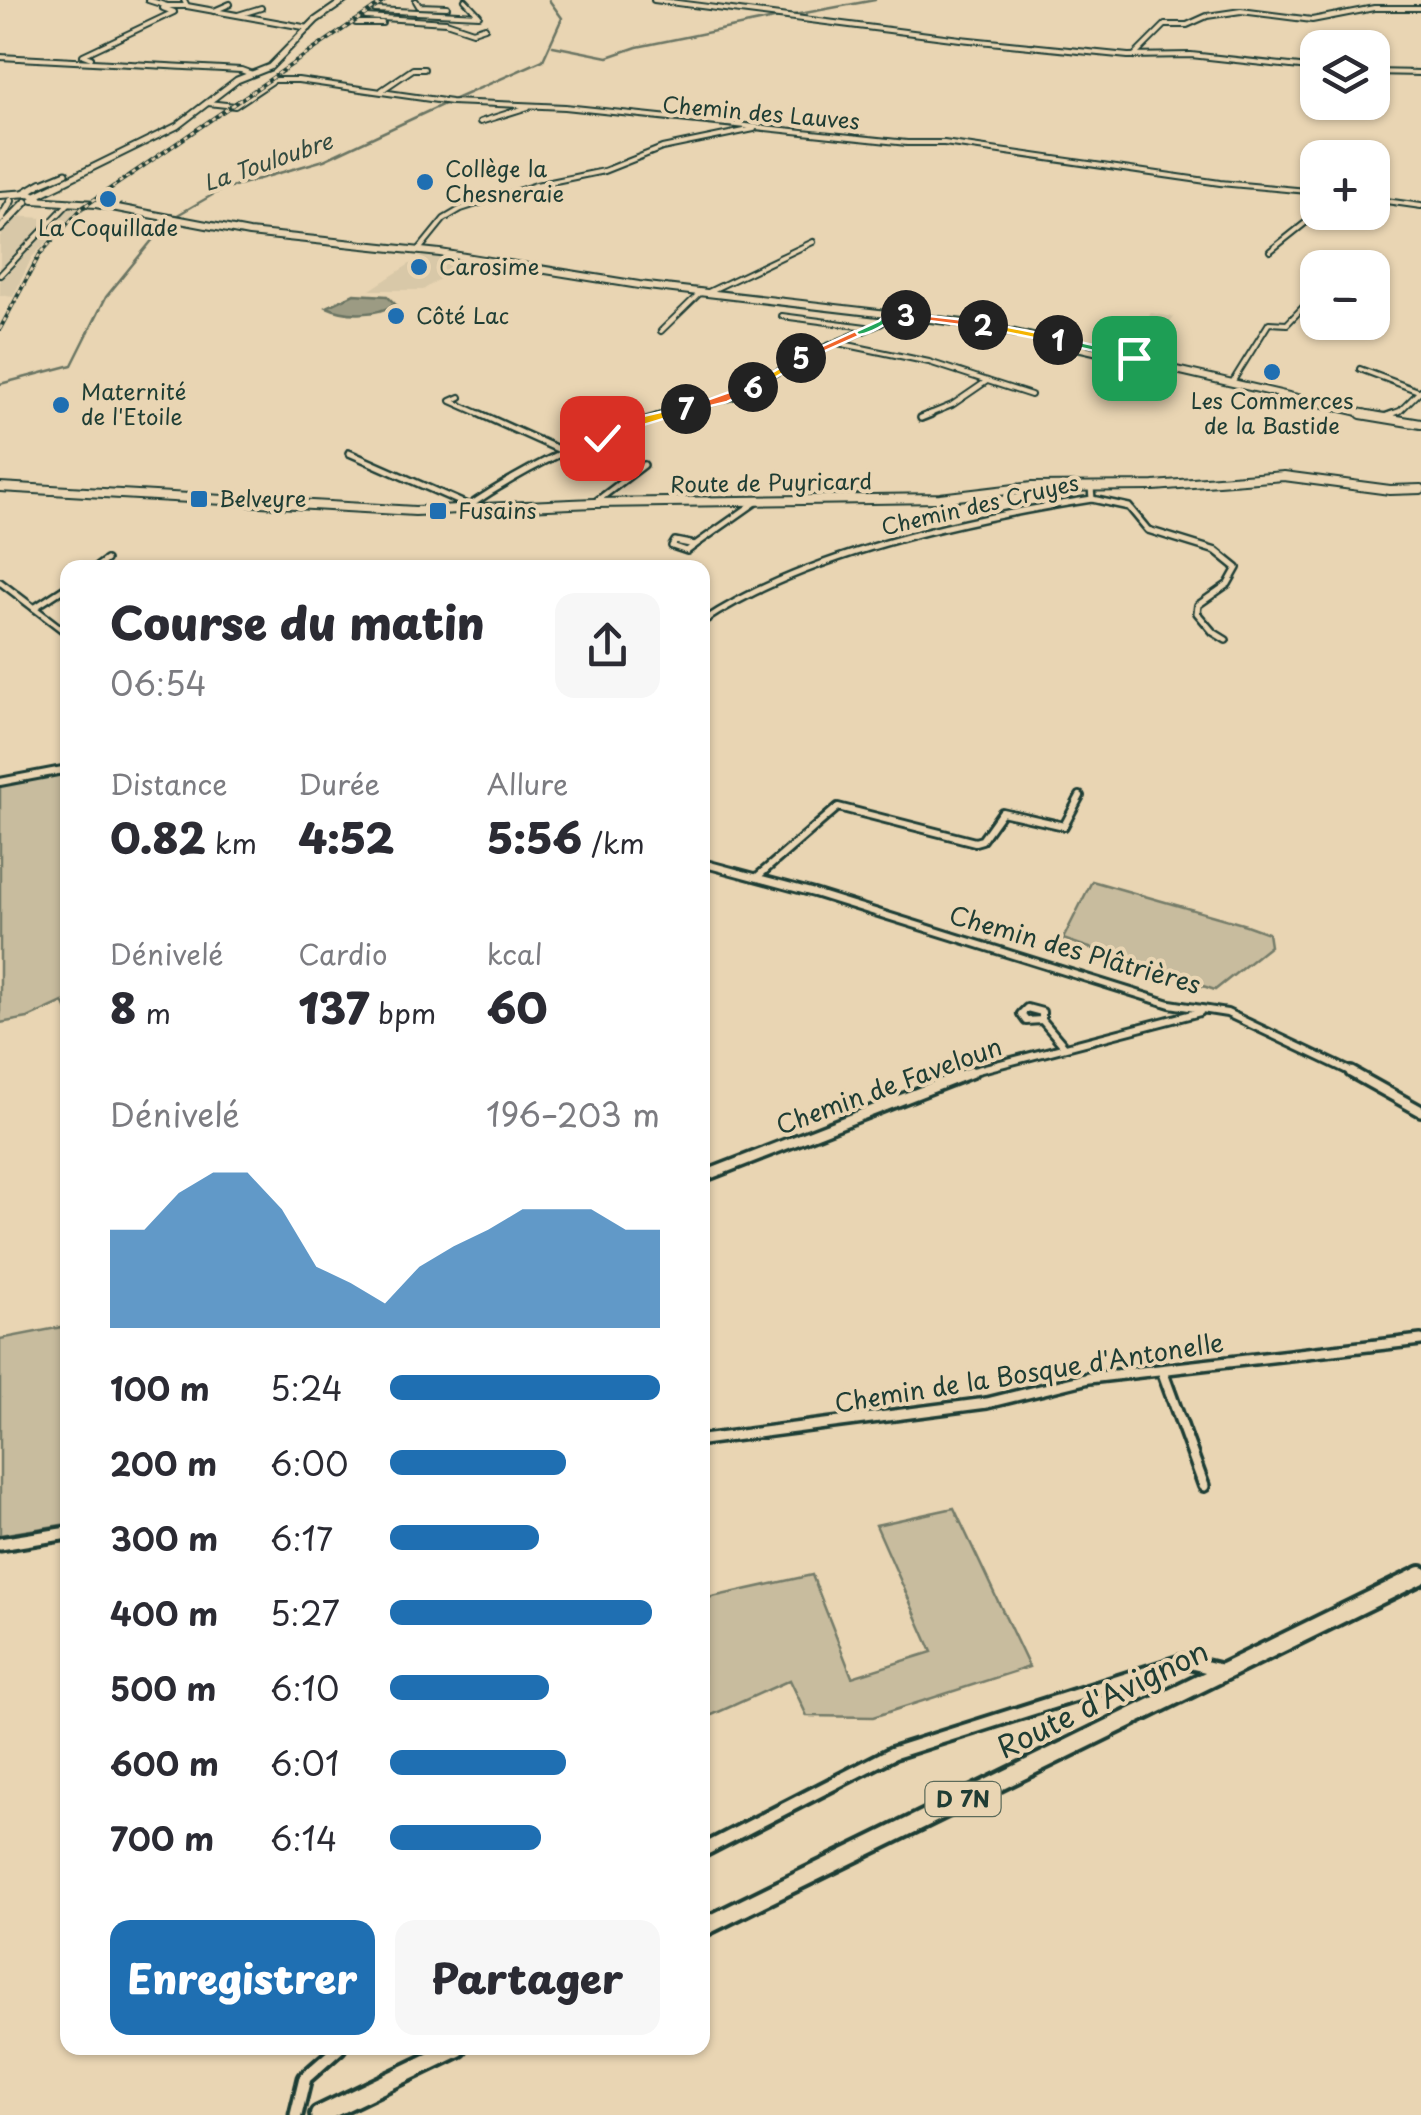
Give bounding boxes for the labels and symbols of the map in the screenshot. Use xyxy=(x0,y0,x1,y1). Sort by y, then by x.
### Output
street label: Chemin des Lauves xyxy=(661,86,861,137)
water label: La Touloubre xyxy=(199,123,337,198)
place label: Collège la Chesneraie xyxy=(445,151,564,209)
marker: Collège la Chesneraie xyxy=(414,171,436,193)
marker: La Coquillade xyxy=(97,188,119,210)
place label: La Coquillade xyxy=(38,210,178,243)
place label: Carosime xyxy=(439,249,539,282)
marker: Carosime xyxy=(408,256,430,278)
pin: 3 xyxy=(881,290,931,340)
place label: Côté Lac xyxy=(416,298,509,331)
pin: 2 xyxy=(958,300,1008,350)
marker: Côté Lac xyxy=(385,305,407,327)
pin: 1 xyxy=(1033,315,1083,365)
pin xyxy=(1092,316,1177,401)
pin: 5 xyxy=(776,333,826,383)
marker: Les Commerces de la Bastide xyxy=(1261,361,1283,383)
pin: 6 xyxy=(728,362,778,412)
place label: Maternité de l'Etoile xyxy=(81,374,186,432)
place label: Les Commerces de la Bastide xyxy=(1191,383,1353,441)
pin: 7 xyxy=(661,384,711,434)
marker: Maternité de l'Etoile xyxy=(50,394,72,416)
pin xyxy=(560,396,645,481)
street label: Route de Puyricard xyxy=(670,463,872,500)
street label: Chemin des Cruyes xyxy=(878,465,1082,542)
place label: Belveyre xyxy=(219,481,307,514)
marker: Belveyre xyxy=(188,488,210,510)
place label: Fusains xyxy=(458,493,536,526)
marker: Fusains xyxy=(427,500,449,522)
street label: Chemin des Plâtrières xyxy=(945,895,1205,1003)
street label: Chemin de Faveloun xyxy=(770,1027,1007,1144)
street label: Chemin de la Bosque d'Antonelle xyxy=(832,1322,1226,1422)
street label: Route d'Avignon xyxy=(988,1627,1215,1768)
road number: D 7N xyxy=(926,1782,1000,1816)

